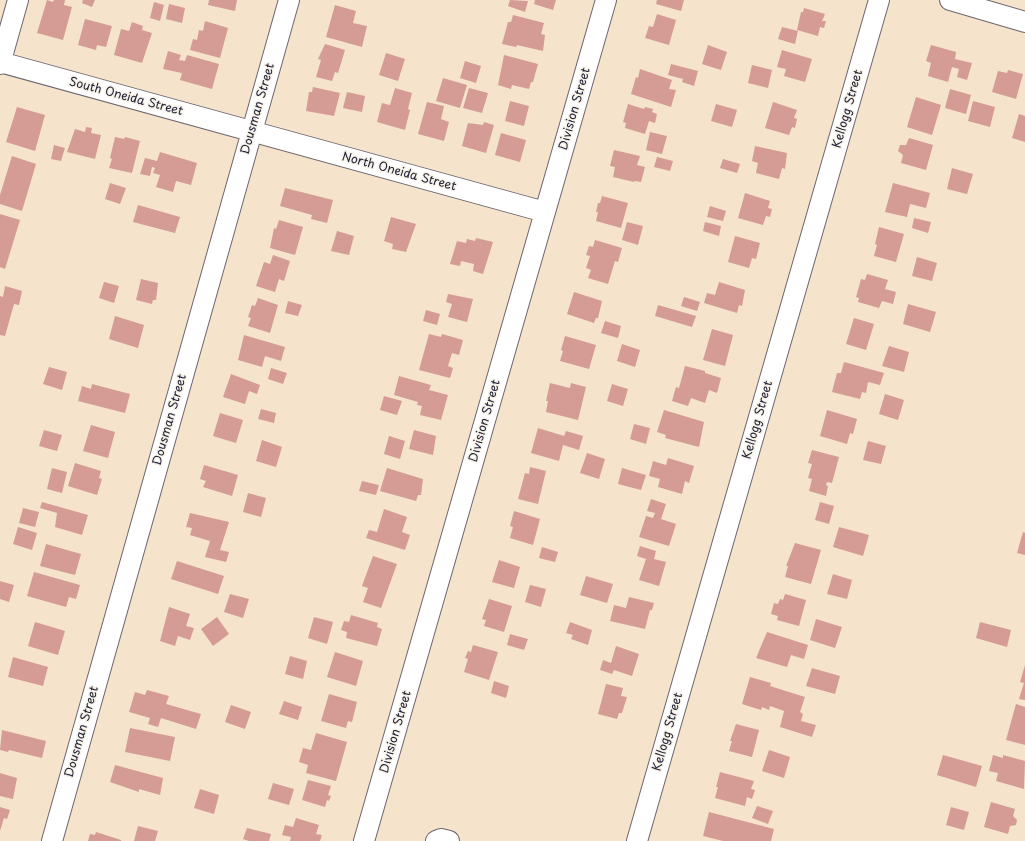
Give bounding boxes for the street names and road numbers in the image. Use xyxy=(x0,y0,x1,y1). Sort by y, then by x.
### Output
street label: Dousman Street xyxy=(238,62,278,156)
street label: Division Street xyxy=(556,66,594,152)
street label: Kellogg Street xyxy=(830,68,866,150)
street label: South Oneida Street xyxy=(67,75,185,119)
street label: North Oneida Street xyxy=(340,150,458,194)
street label: Dousman Street xyxy=(150,373,190,467)
street label: Division Street xyxy=(466,378,504,464)
street label: Kellogg Street xyxy=(740,379,776,461)
street label: Dousman Street xyxy=(62,685,102,779)
street label: Division Street xyxy=(377,689,415,775)
street label: Kellogg Street xyxy=(650,691,686,773)

